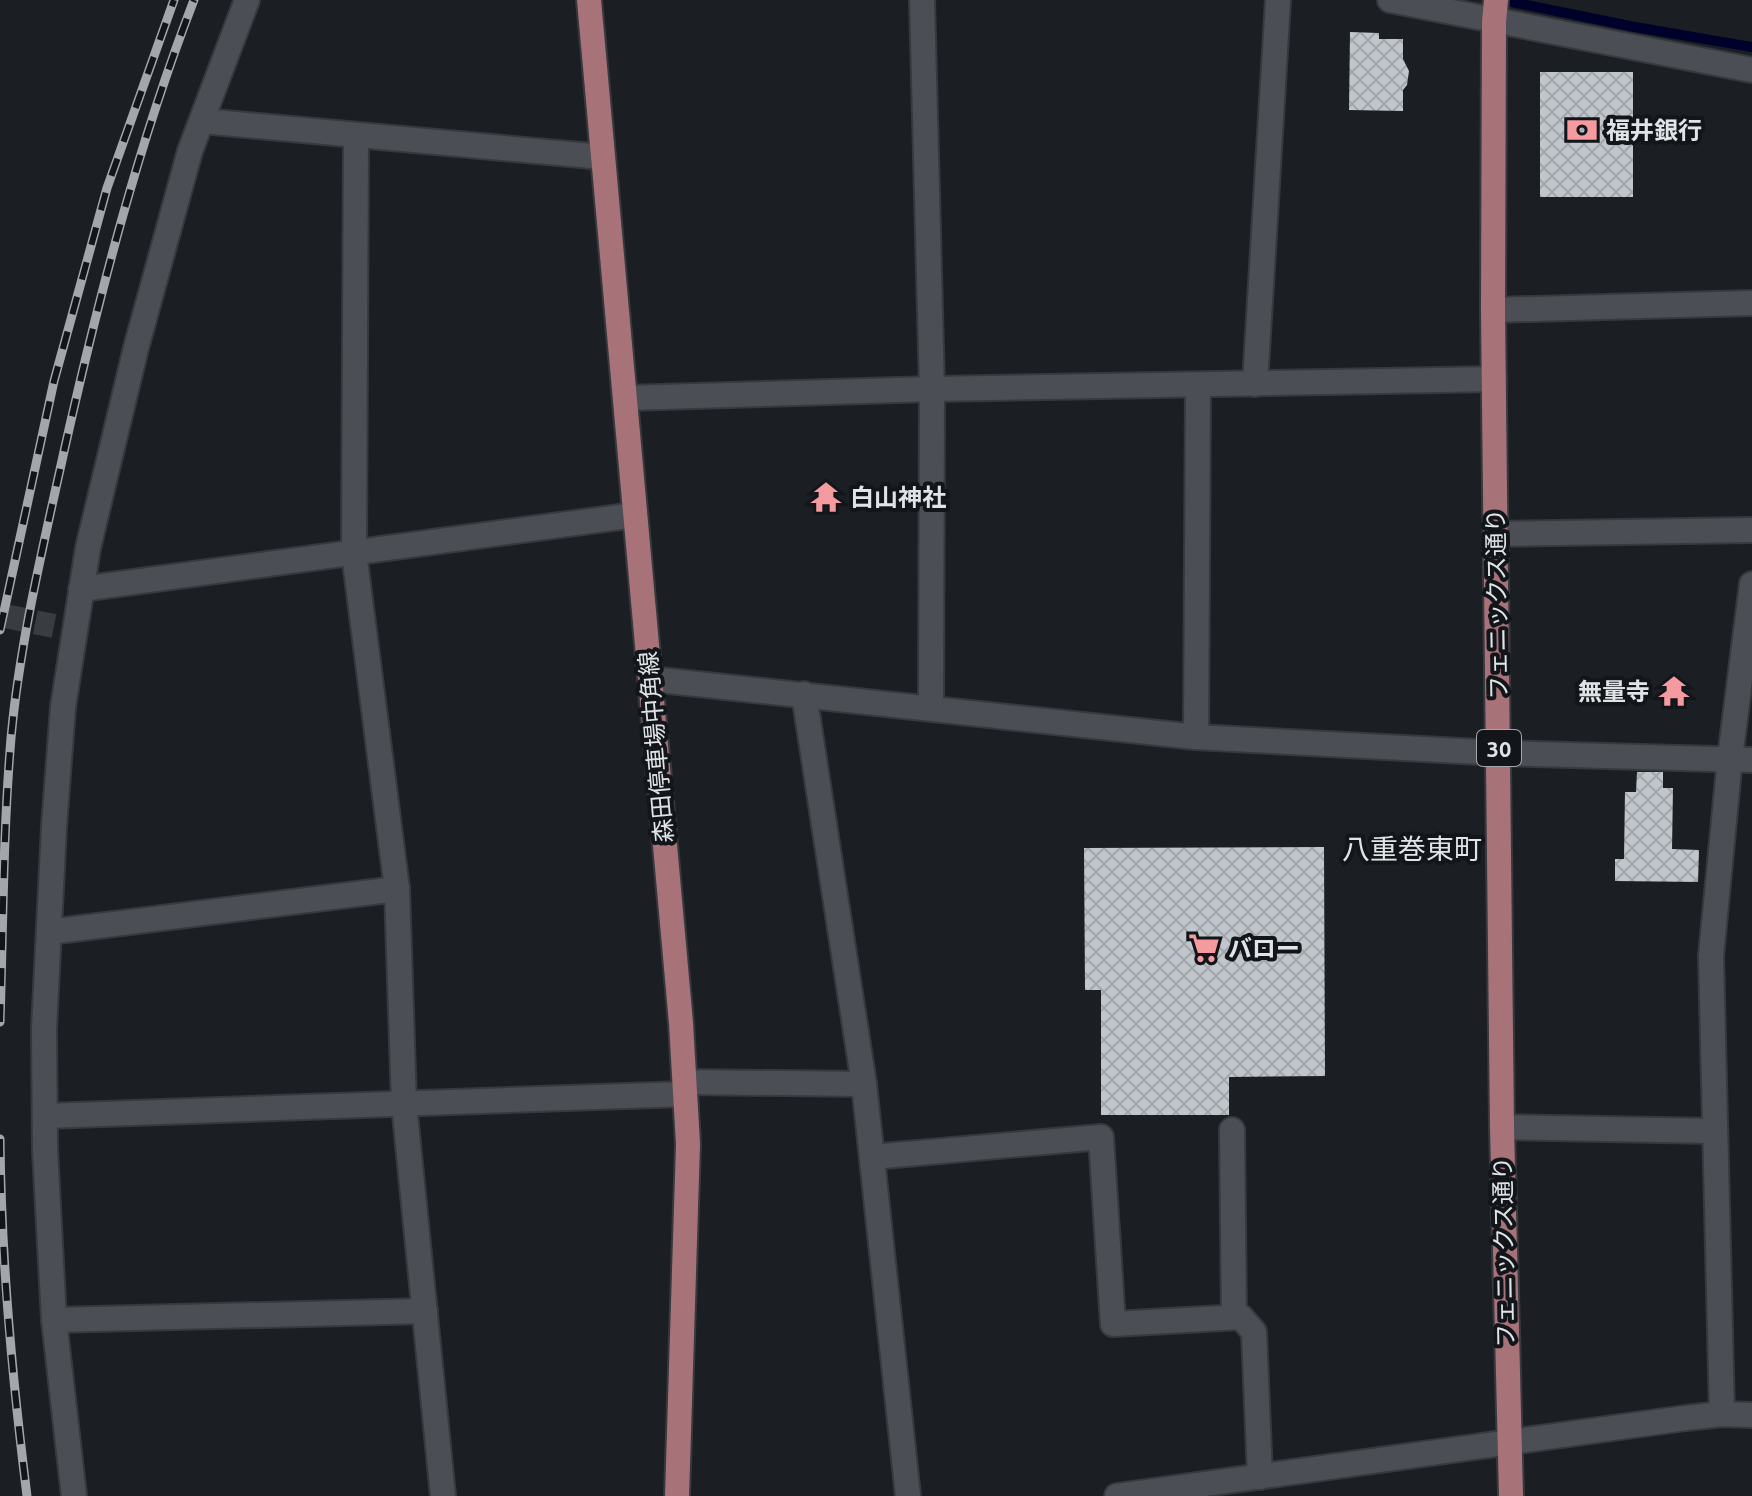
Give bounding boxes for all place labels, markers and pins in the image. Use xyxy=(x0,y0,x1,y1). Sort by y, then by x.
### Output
bank icon: 福井銀行 xyxy=(1565,113,1599,147)
place label: 福井銀行 xyxy=(1606,117,1702,144)
temple icon: 白山神社 xyxy=(809,480,843,514)
place label: 白山神社 xyxy=(850,484,946,511)
temple icon: 無量寺 xyxy=(1657,674,1691,708)
place label: 無量寺 xyxy=(1578,678,1650,705)
supermarket icon: バロー xyxy=(1187,931,1221,965)
place label: バロー xyxy=(1228,935,1300,962)

